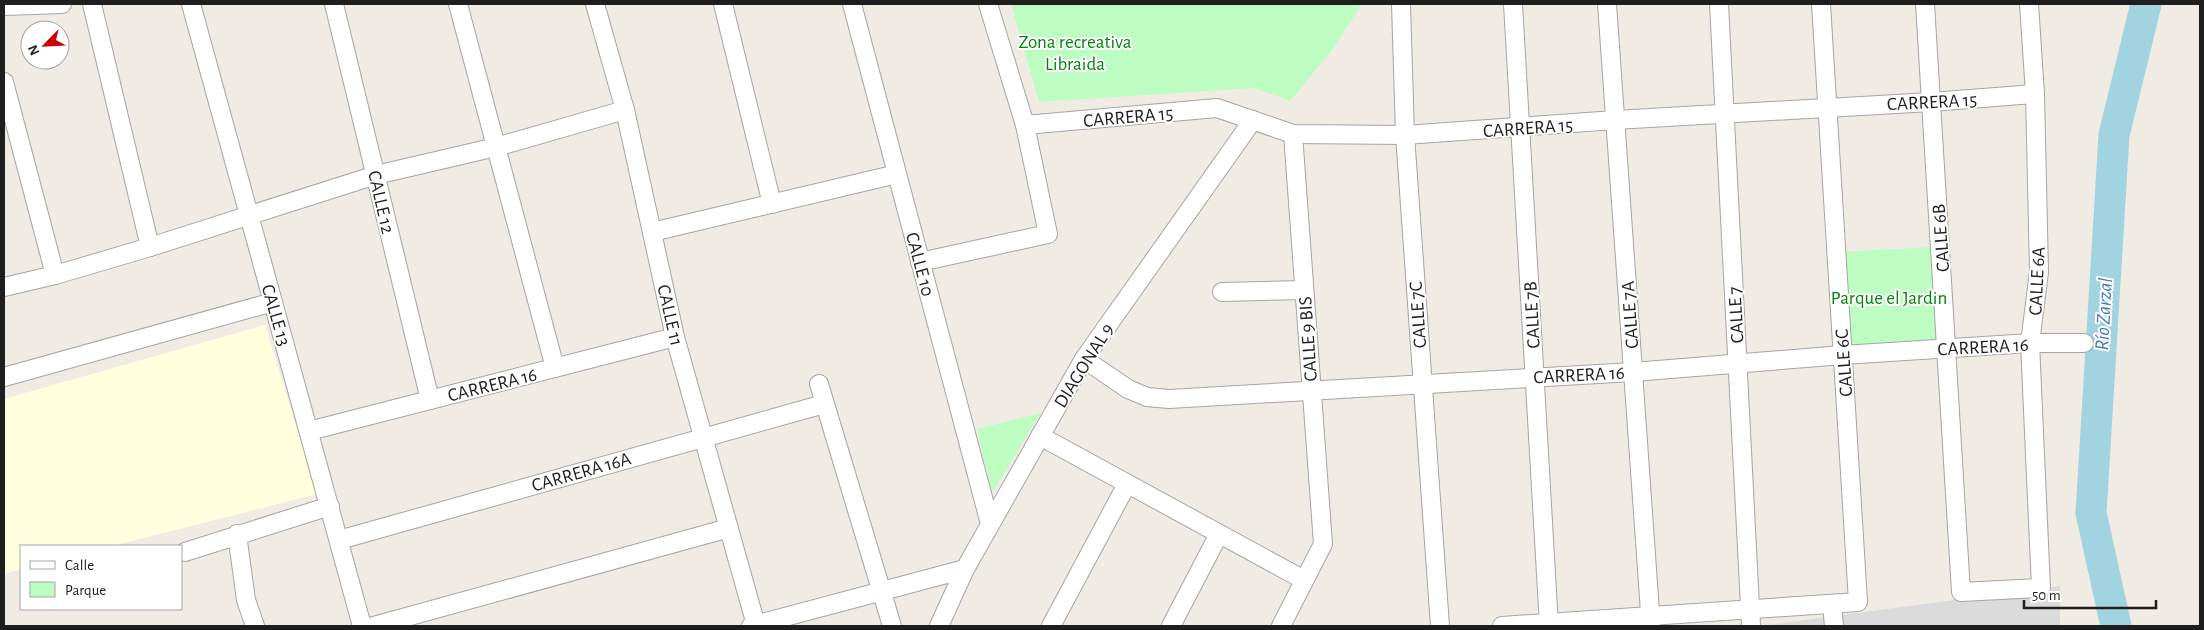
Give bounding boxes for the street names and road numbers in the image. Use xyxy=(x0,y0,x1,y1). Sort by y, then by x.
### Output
street label: CARRERA 15 xyxy=(1887,91,1978,114)
street label: CARRERA 15 xyxy=(1082,104,1174,131)
street label: CARRERA 15 xyxy=(1482,116,1574,141)
street label: CALLE 12 xyxy=(364,169,397,236)
street label: CALLE 6B xyxy=(1930,203,1953,273)
street label: CALLE 10 xyxy=(902,230,937,298)
street label: CALLE 6A xyxy=(2026,246,2049,316)
street label: CALLE 7A xyxy=(1619,280,1642,349)
street label: CALLE 7C xyxy=(1407,281,1430,349)
street label: CALLE 7B xyxy=(1521,281,1544,349)
street label: CALLE 13 xyxy=(258,282,293,348)
street label: CALLE 11 xyxy=(653,283,686,348)
street label: CALLE 7 xyxy=(1726,286,1747,344)
street label: CALLE 9 BIS xyxy=(1296,296,1321,382)
street label: DIAGONAL 9 xyxy=(1051,320,1118,411)
street label: CALLE 6C xyxy=(1833,328,1856,397)
street label: CARRERA 16 xyxy=(1937,336,2029,359)
street label: CARRERA 16 xyxy=(1533,364,1625,387)
street label: CARRERA 16 xyxy=(446,365,539,406)
street label: CARRERA 16A xyxy=(530,449,633,496)

